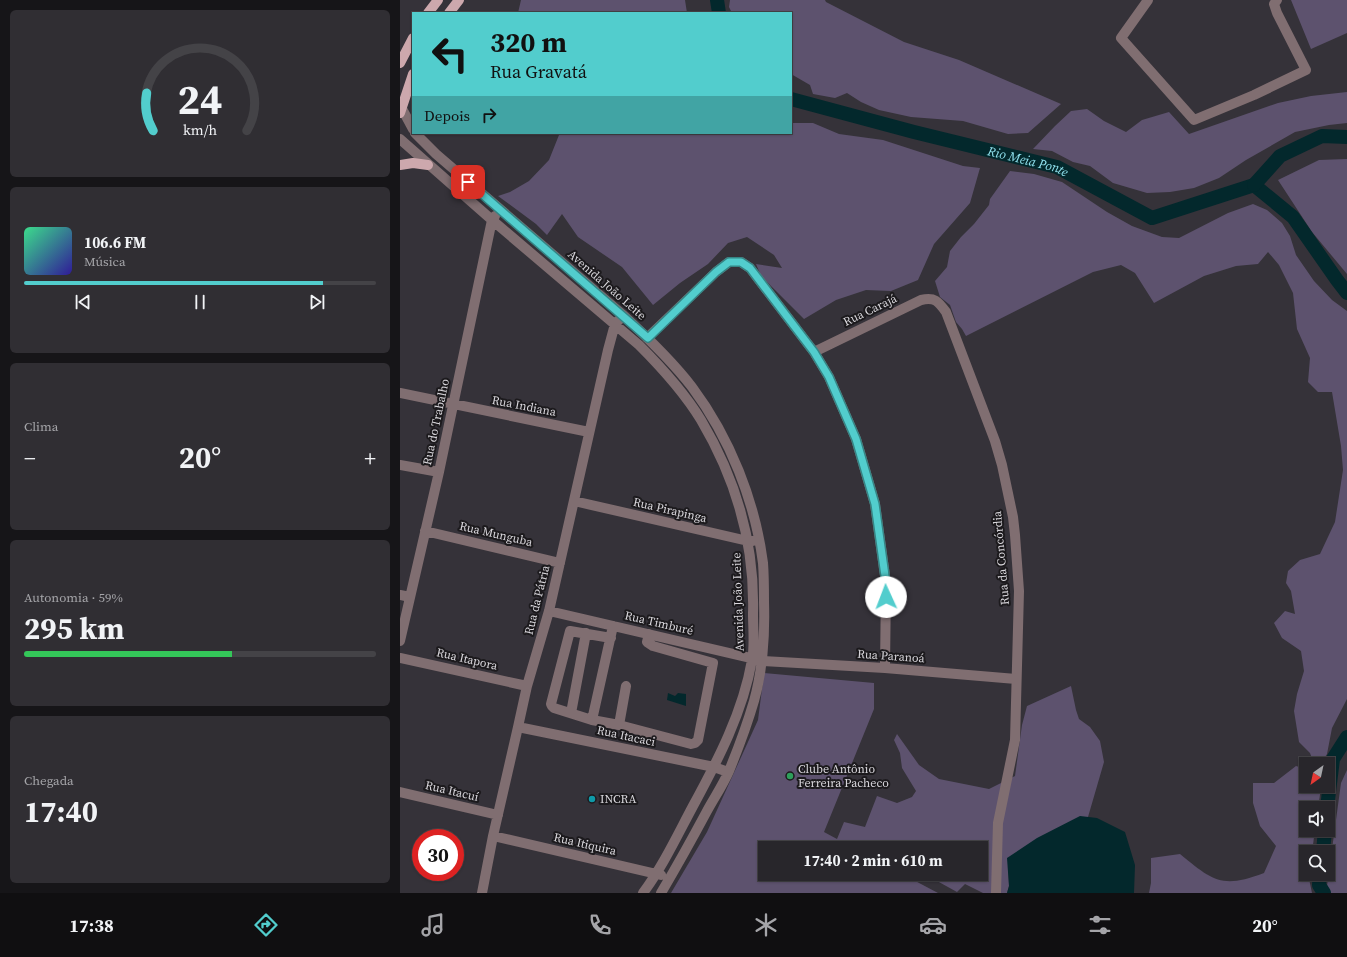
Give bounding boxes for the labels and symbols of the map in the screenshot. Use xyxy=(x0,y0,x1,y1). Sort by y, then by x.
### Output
water label: Rio Meia Ponte xyxy=(985,142,1072,181)
pin xyxy=(451,165,485,199)
street label: Avenida João Leite xyxy=(564,247,650,323)
street label: Rua Carajá xyxy=(841,290,900,330)
street label: Rua do Trabalho xyxy=(419,377,453,467)
street label: Rua Indiana xyxy=(491,392,558,420)
street label: Rua Pirapinga xyxy=(632,494,709,526)
street label: Rua da Concórdia xyxy=(989,509,1013,606)
street label: Rua Munguba xyxy=(458,518,535,550)
street label: Avenida João Leite xyxy=(728,552,748,652)
street label: Rua da Pátria xyxy=(521,563,554,636)
position arrow xyxy=(865,576,907,618)
street label: Rua Timburé xyxy=(623,607,695,639)
street label: Rua Itapora xyxy=(435,644,500,674)
street label: Rua Paranoá xyxy=(857,646,926,666)
street label: Rua Itacaci xyxy=(595,722,657,750)
north arrow xyxy=(1299,757,1335,793)
place label: Clube Antônio Ferreira Pacheco xyxy=(798,761,889,791)
marker: Clube Antônio Ferreira Pacheco xyxy=(785,771,795,781)
street label: Rua Itacuí xyxy=(424,777,481,805)
place label: INCRA xyxy=(600,791,637,807)
marker: INCRA xyxy=(587,794,597,804)
speed limit sign: 30 xyxy=(412,829,464,881)
street label: Rua Itiquira xyxy=(552,829,619,859)

